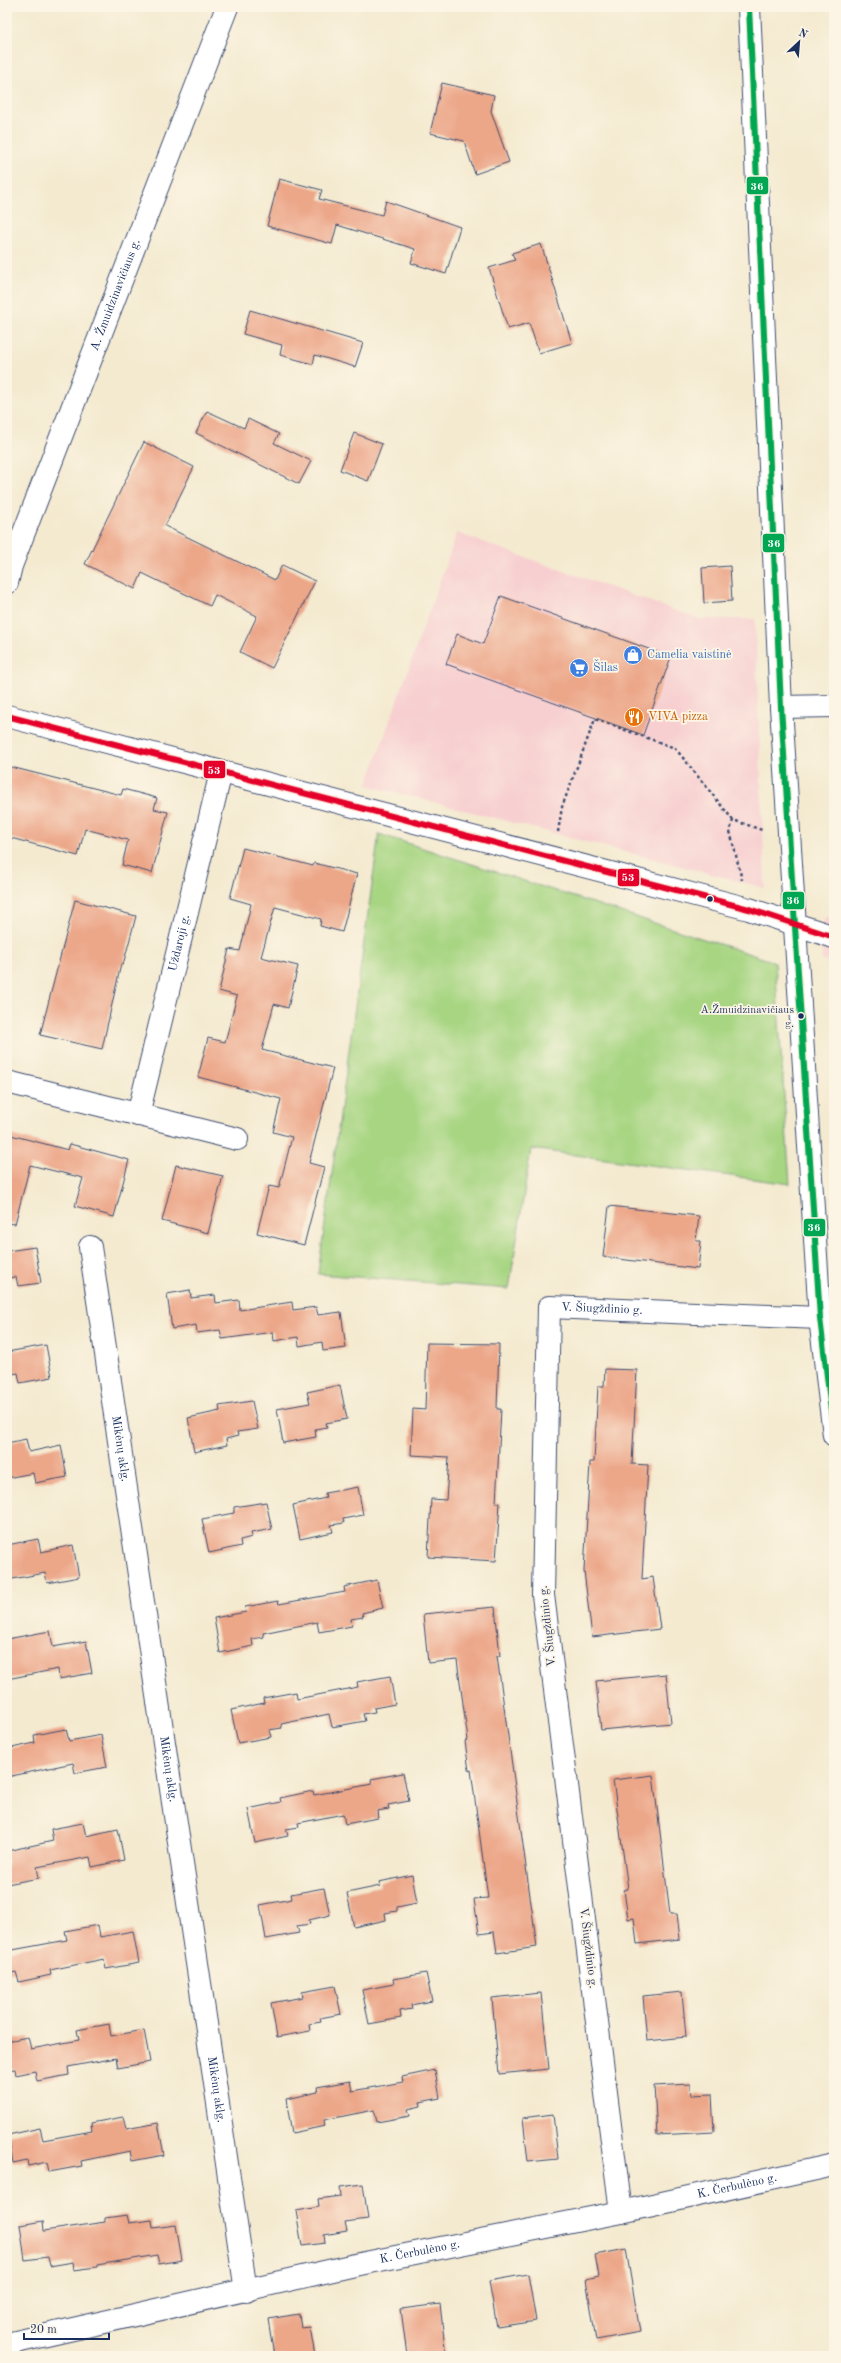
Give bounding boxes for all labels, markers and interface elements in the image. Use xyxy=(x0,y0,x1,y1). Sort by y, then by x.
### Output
north arrow xyxy=(779,22,819,62)
text: N xyxy=(797,28,809,41)
line badge: 36 xyxy=(746,176,769,195)
text: 36 xyxy=(751,182,763,193)
street label: A. Žmuidzinavičiaus g. xyxy=(89,237,143,353)
line badge: 36 xyxy=(762,533,785,553)
text: 36 xyxy=(768,539,780,550)
shop icon: Camelia vaistinė xyxy=(622,644,644,666)
place label: Camelia vaistinė xyxy=(647,649,732,661)
supermarket icon: Šilas xyxy=(568,657,590,679)
place label: Šilas xyxy=(593,658,618,674)
restaurant icon: VIVA pizza xyxy=(623,706,645,728)
place label: VIVA pizza xyxy=(648,711,708,723)
line badge: 53 xyxy=(203,760,226,779)
text: 53 xyxy=(208,766,220,777)
line badge: 53 xyxy=(617,868,640,887)
text: 53 xyxy=(622,873,634,884)
line badge: 36 xyxy=(782,891,805,910)
unlabelled marker xyxy=(705,894,715,904)
text: 36 xyxy=(787,896,799,907)
street label: Uždaroji g. xyxy=(167,913,192,973)
place label: A.Žmuidzinavičiaus g. xyxy=(701,1003,794,1030)
marker: A.Žmuidzinavičiaus g. xyxy=(796,1011,806,1021)
line badge: 36 xyxy=(803,1218,826,1237)
text: 36 xyxy=(808,1223,820,1234)
street label: V. Šiugždinio g. xyxy=(561,1298,643,1317)
street label: Mikėnų aklg. xyxy=(109,1415,131,1483)
street label: V. Šiugždinio g. xyxy=(534,1585,558,1668)
street label: Mikėnų aklg. xyxy=(157,1735,179,1803)
street label: V. Šiugždinio g. xyxy=(577,1906,603,1989)
street label: Mikėnų aklg. xyxy=(205,2056,227,2124)
street label: K. Čerbulėno g. xyxy=(696,2172,778,2201)
street label: K. Čerbulėno g. xyxy=(379,2238,461,2266)
scale bar xyxy=(24,2315,109,2341)
text: 20 m xyxy=(30,2324,57,2336)

